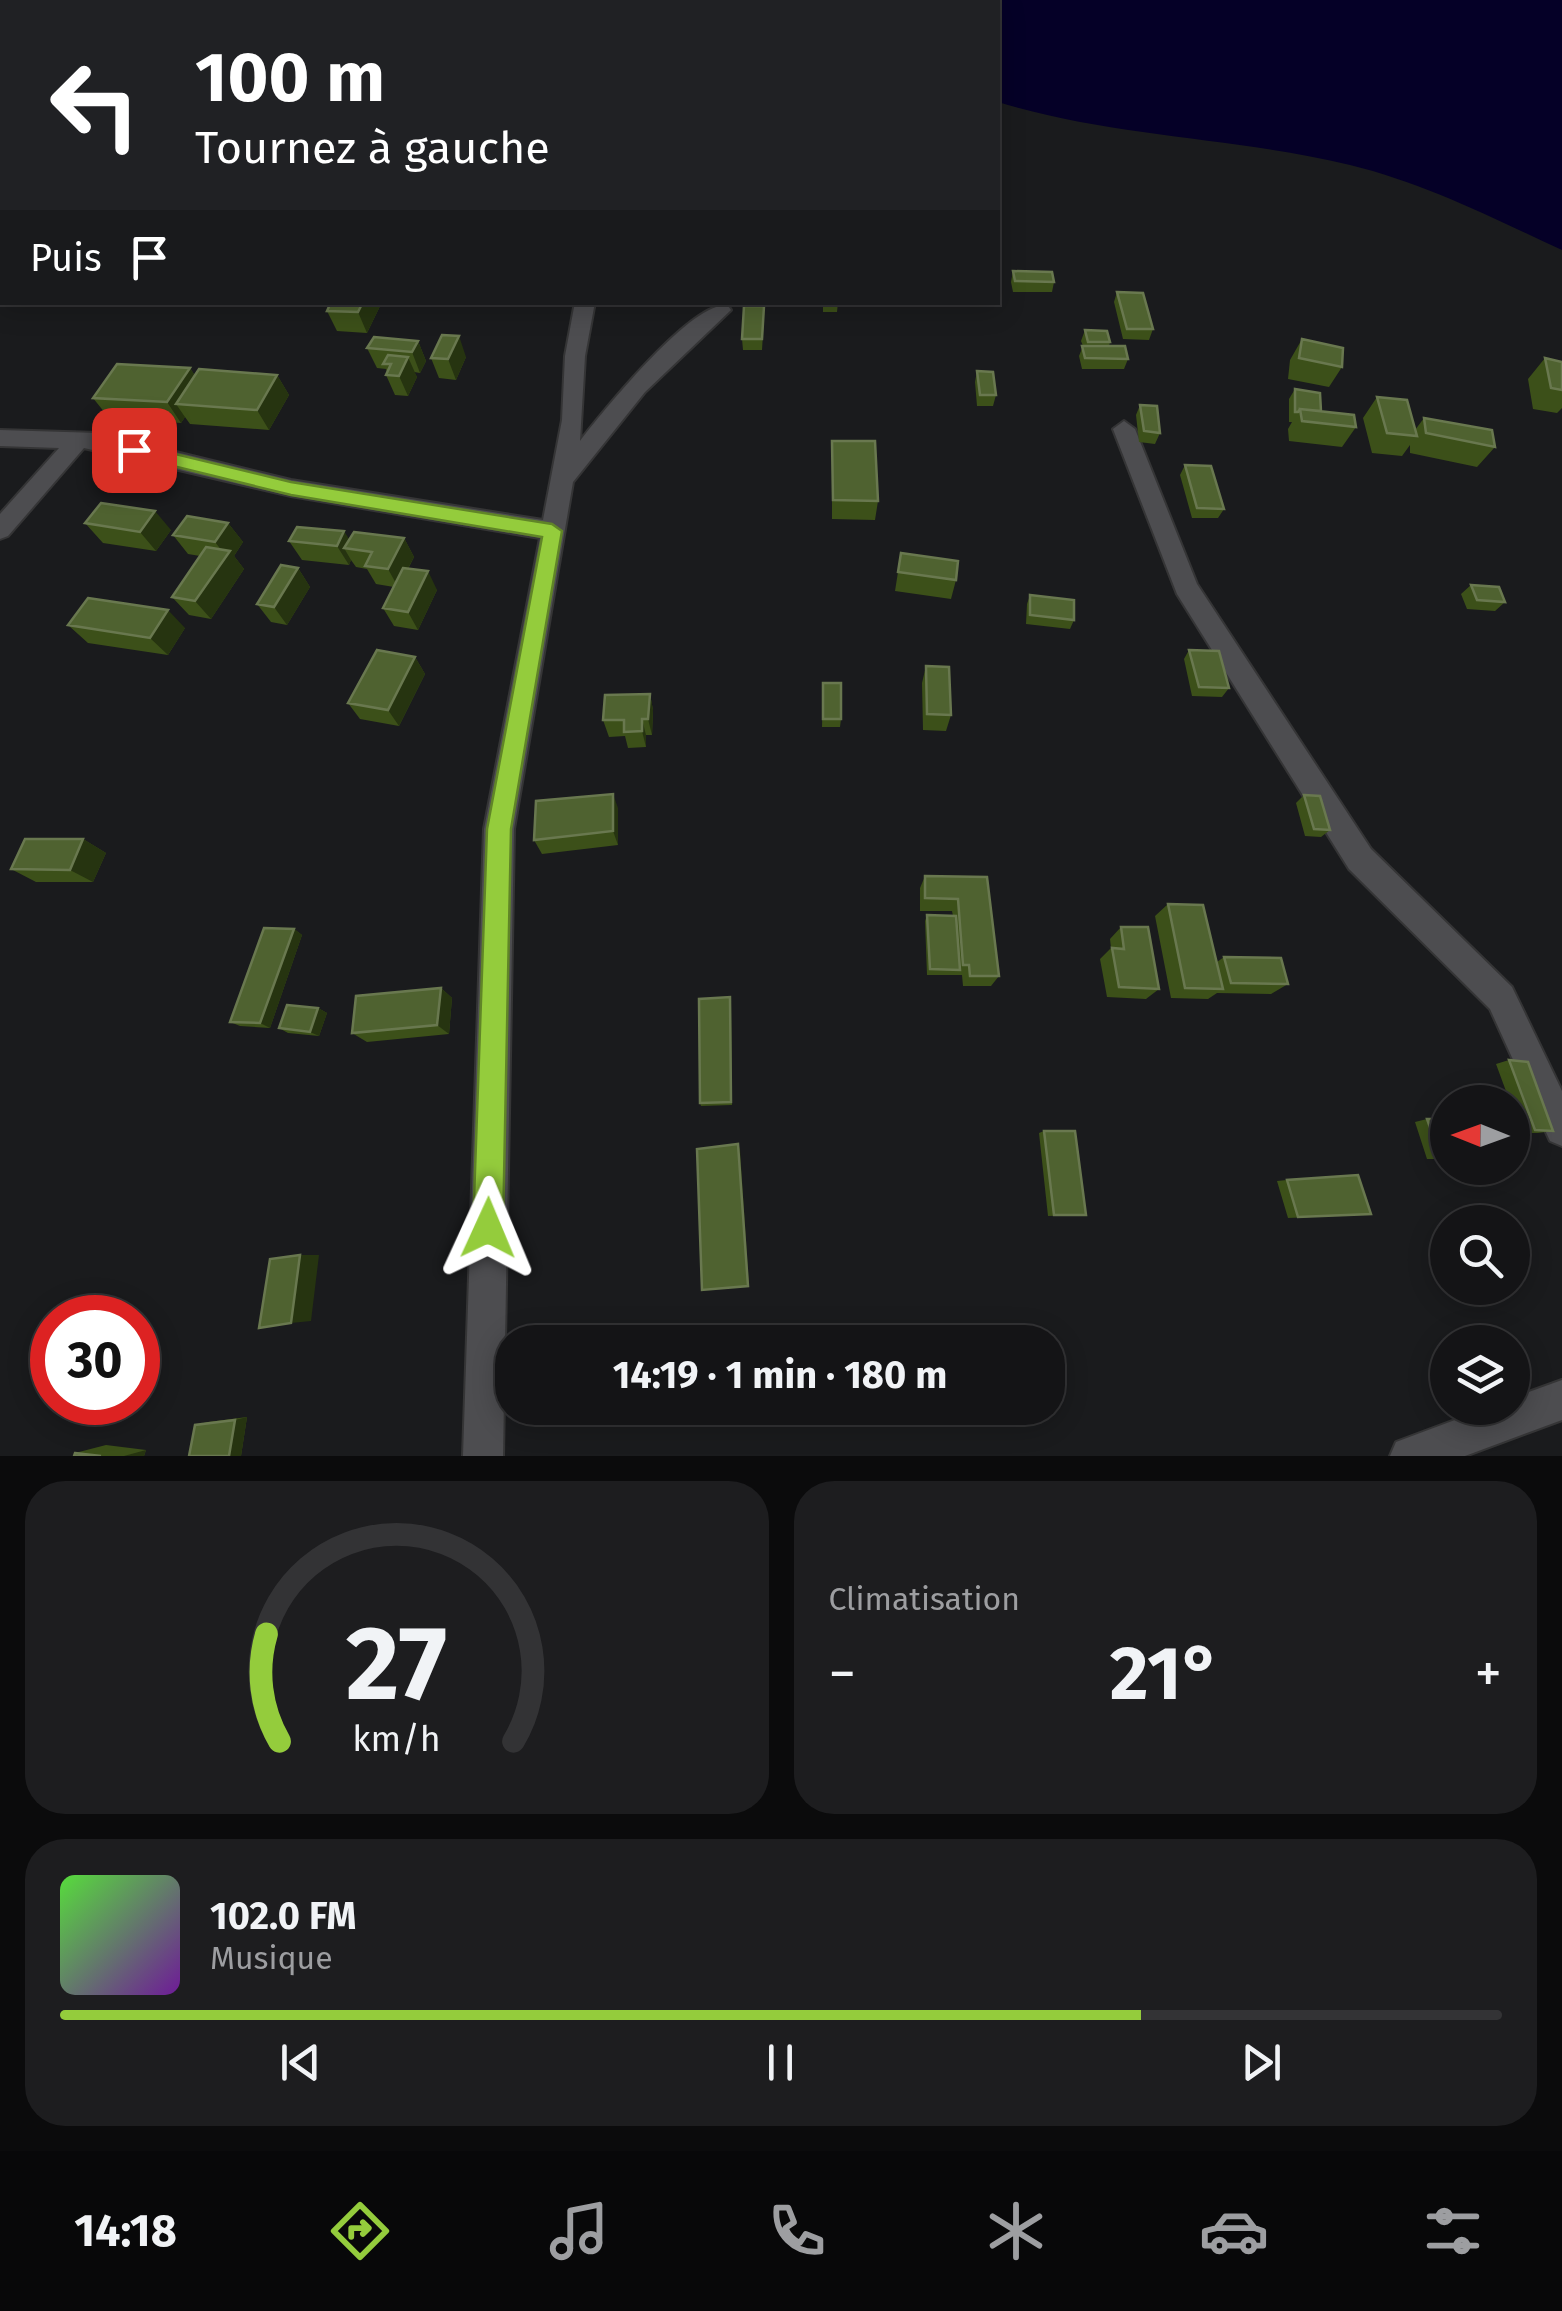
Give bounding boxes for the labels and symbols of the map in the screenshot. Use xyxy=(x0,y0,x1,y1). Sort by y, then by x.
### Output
pin xyxy=(92,408,177,493)
north arrow xyxy=(1430,1085,1530,1185)
position arrow xyxy=(436,1176,540,1280)
speed limit sign: 30 xyxy=(30,1295,160,1425)

